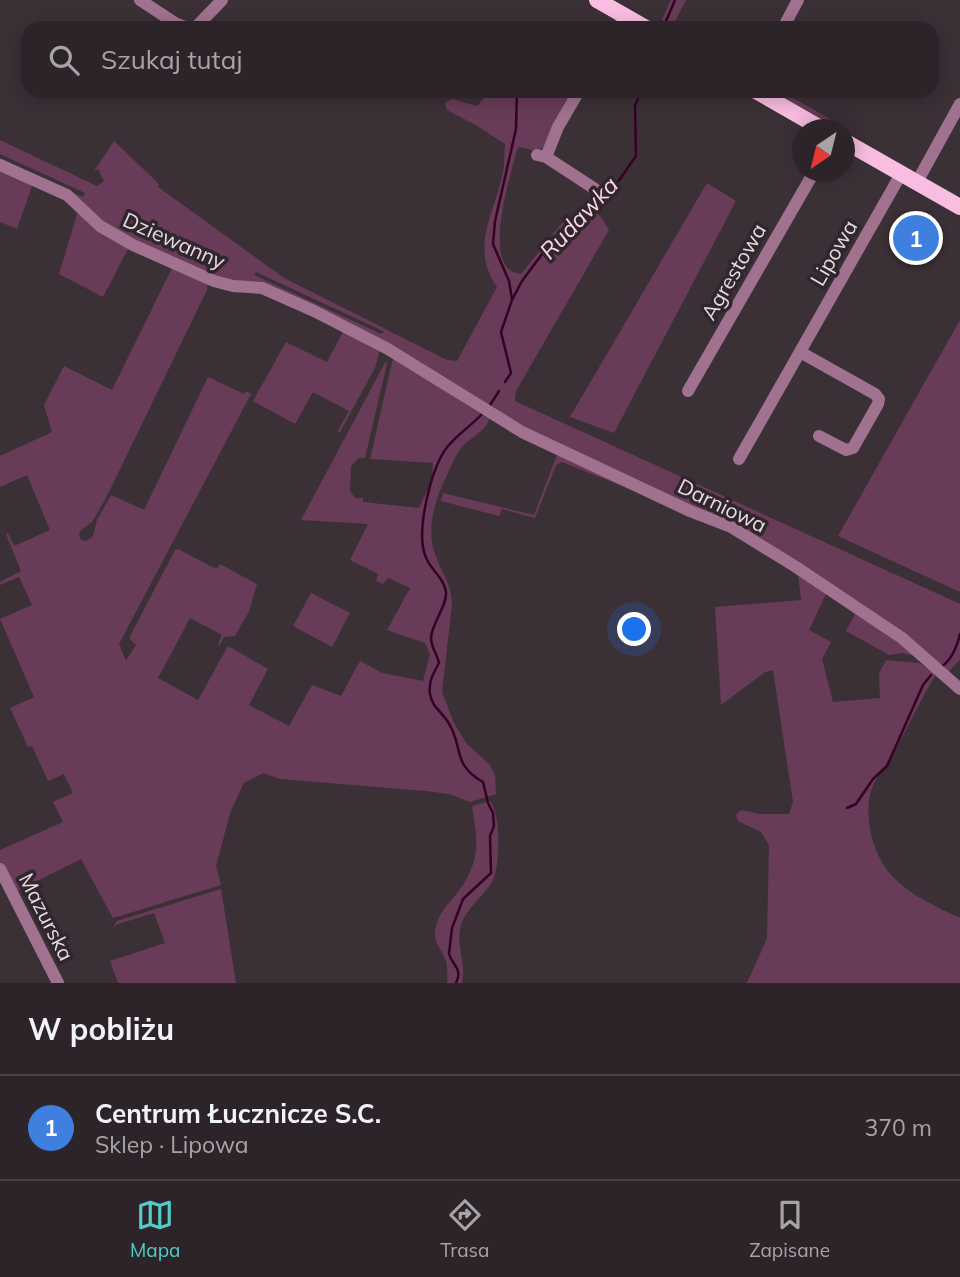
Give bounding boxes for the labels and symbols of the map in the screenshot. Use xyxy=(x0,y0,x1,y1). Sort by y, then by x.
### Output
north arrow xyxy=(792,119,855,182)
water label: Rudawka xyxy=(533,170,624,265)
street label: Dziewanny xyxy=(119,206,230,274)
pin: 1 xyxy=(893,212,939,264)
street label: Lipowa xyxy=(804,215,862,290)
street label: Agrestowa xyxy=(695,219,771,324)
street label: Darniowa xyxy=(674,472,771,538)
your location xyxy=(617,612,651,646)
street label: Mazurska xyxy=(14,868,80,965)

